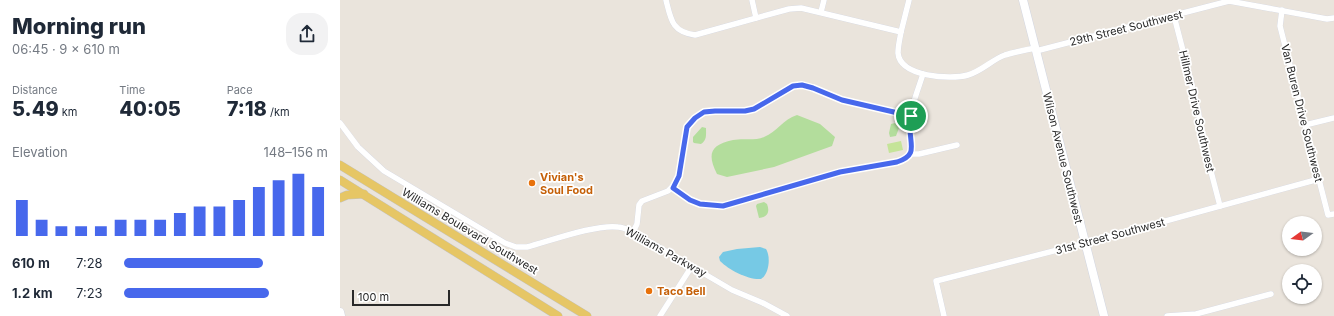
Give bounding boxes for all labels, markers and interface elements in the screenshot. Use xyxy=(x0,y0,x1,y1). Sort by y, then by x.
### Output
street label: 29th Street Southwest xyxy=(1068,7,1184,49)
text: Morning run xyxy=(12,13,146,39)
button: share xyxy=(286,13,328,55)
text: 06:45 · 9 × 610 m xyxy=(12,41,120,57)
street label: Van Buren Drive Southwest xyxy=(1278,43,1326,184)
street label: Hillmer Drive Southwest xyxy=(1176,49,1218,174)
text: Distance xyxy=(12,83,57,97)
text: Time xyxy=(119,83,145,97)
text: Pace xyxy=(227,83,253,97)
street label: Wilson Avenue Southwest xyxy=(1040,91,1086,225)
text: 5.49 xyxy=(12,97,59,121)
text: 40:05 xyxy=(119,97,181,121)
text: 7:18 xyxy=(227,97,267,121)
pin xyxy=(894,99,928,133)
text: km xyxy=(59,105,77,119)
text: /km xyxy=(267,105,290,119)
icon: arrive xyxy=(900,105,922,127)
text: Elevation xyxy=(12,144,68,160)
text: 148–156 m xyxy=(263,144,328,160)
place label: Vivian's Soul Food xyxy=(540,170,593,197)
marker: Vivian's Soul Food xyxy=(527,178,537,188)
street label: Williams Boulevard Southwest xyxy=(399,185,541,277)
street label: 31st Street Southwest xyxy=(1054,215,1167,257)
north arrow xyxy=(1282,216,1322,256)
map controls xyxy=(1282,216,1322,304)
street label: Williams Parkway xyxy=(623,224,709,280)
text: 610 m xyxy=(12,255,50,271)
text: 7:28 xyxy=(76,255,103,271)
button: locate xyxy=(1282,264,1322,304)
place label: Taco Bell xyxy=(657,284,706,298)
text: 1.2 km xyxy=(12,285,53,301)
text: 7:23 xyxy=(76,285,103,301)
marker: Taco Bell xyxy=(644,286,654,296)
scale bar xyxy=(352,288,450,307)
text: 100 m xyxy=(358,290,389,304)

